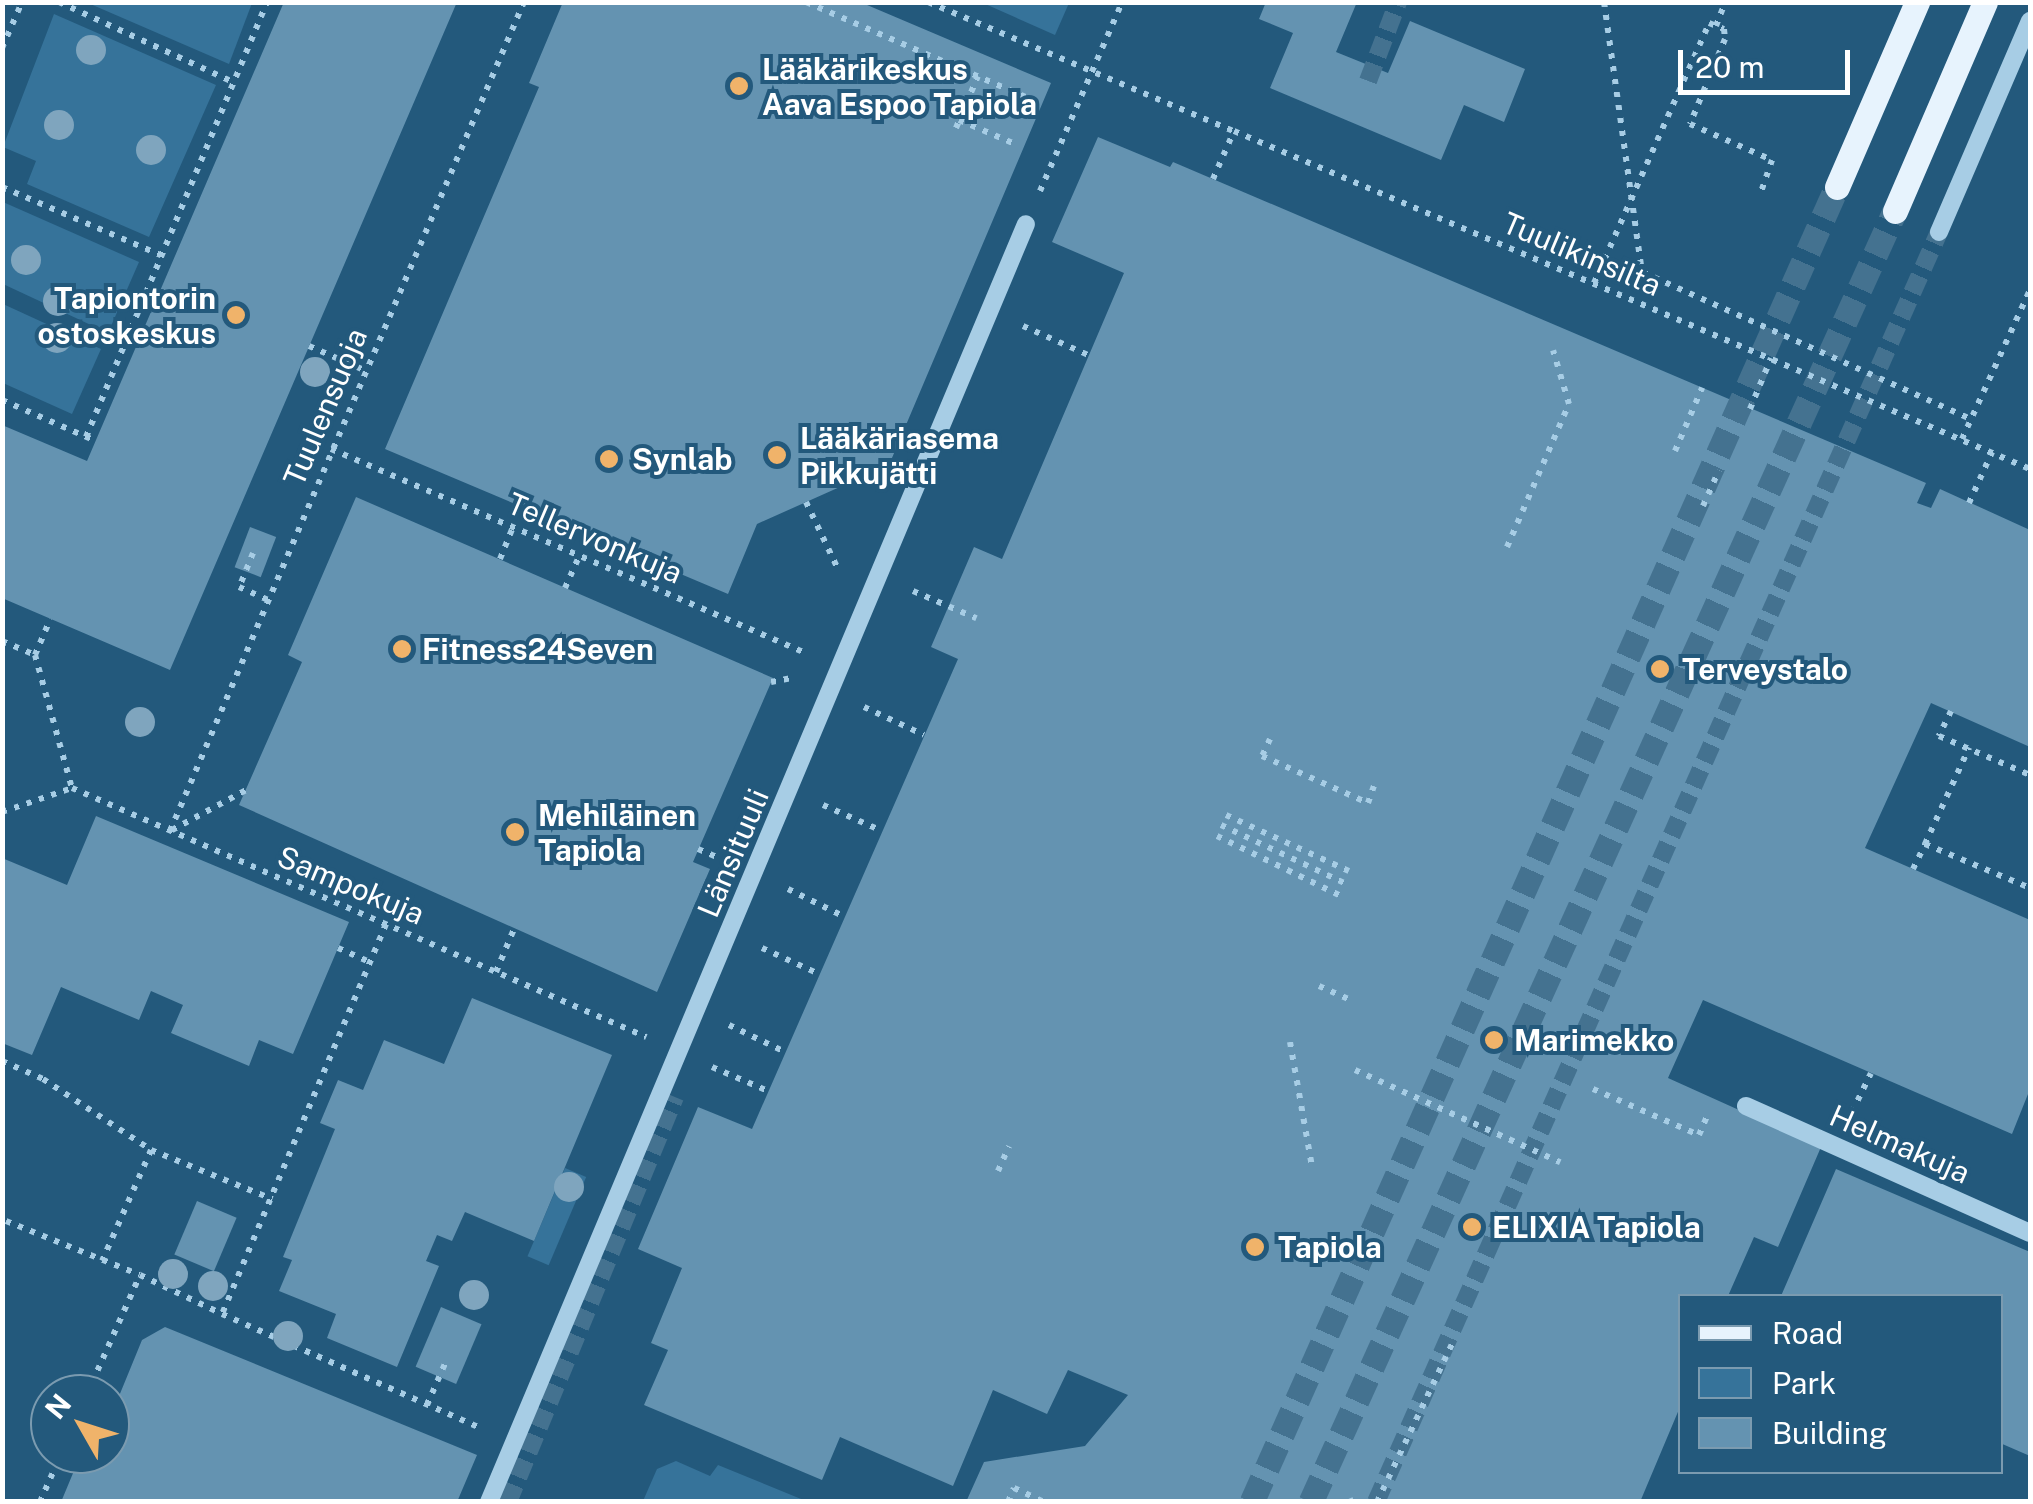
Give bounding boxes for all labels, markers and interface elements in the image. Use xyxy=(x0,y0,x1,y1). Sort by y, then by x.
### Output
scale bar xyxy=(1683,30,1856,92)
text: 20 m xyxy=(1695,49,1764,85)
place label: Lääkärikeskus Aava Espoo Tapiola xyxy=(762,51,1037,122)
marker: Lääkärikeskus Aava Espoo Tapiola xyxy=(726,73,752,99)
street label: Tuulikinsilta xyxy=(1498,205,1666,303)
place label: Tapiontorin ostoskeskus xyxy=(38,280,216,350)
marker: Tapiontorin ostoskeskus xyxy=(225,304,247,326)
street label: Tuulensuoja xyxy=(276,323,374,491)
place label: Lääkäriasema Pikkujätti xyxy=(800,420,999,490)
place label: Synlab xyxy=(632,441,733,477)
marker: Lääkäriasema Pikkujätti xyxy=(764,442,790,468)
marker: Synlab xyxy=(596,446,622,472)
street label: Tellervonkuja xyxy=(502,485,688,591)
place label: Fitness24Seven xyxy=(422,631,654,667)
marker: Fitness24Seven xyxy=(391,638,413,660)
place label: Terveystalo xyxy=(1682,651,1848,687)
marker: Terveystalo xyxy=(1647,656,1673,682)
street label: Länsituuli xyxy=(690,783,776,923)
place label: Mehiläinen Tapiola xyxy=(538,797,696,868)
marker: Mehiläinen Tapiola xyxy=(502,819,528,845)
street label: Sampokuja xyxy=(272,838,430,932)
place label: Marimekko xyxy=(1514,1022,1674,1058)
marker: Marimekko xyxy=(1483,1029,1505,1051)
street label: Helmakuja xyxy=(1824,1097,1976,1191)
place label: ELIXIA Tapiola xyxy=(1492,1209,1701,1245)
marker: ELIXIA Tapiola xyxy=(1461,1216,1483,1238)
place label: Tapiola xyxy=(1278,1229,1382,1265)
marker: Tapiola xyxy=(1242,1234,1268,1260)
legend xyxy=(1678,1294,2003,1474)
text: Road xyxy=(1772,1315,1843,1351)
text: Park xyxy=(1772,1365,1836,1401)
north arrow xyxy=(30,1374,130,1474)
text: N xyxy=(38,1387,78,1425)
text: Building xyxy=(1772,1415,1887,1451)

